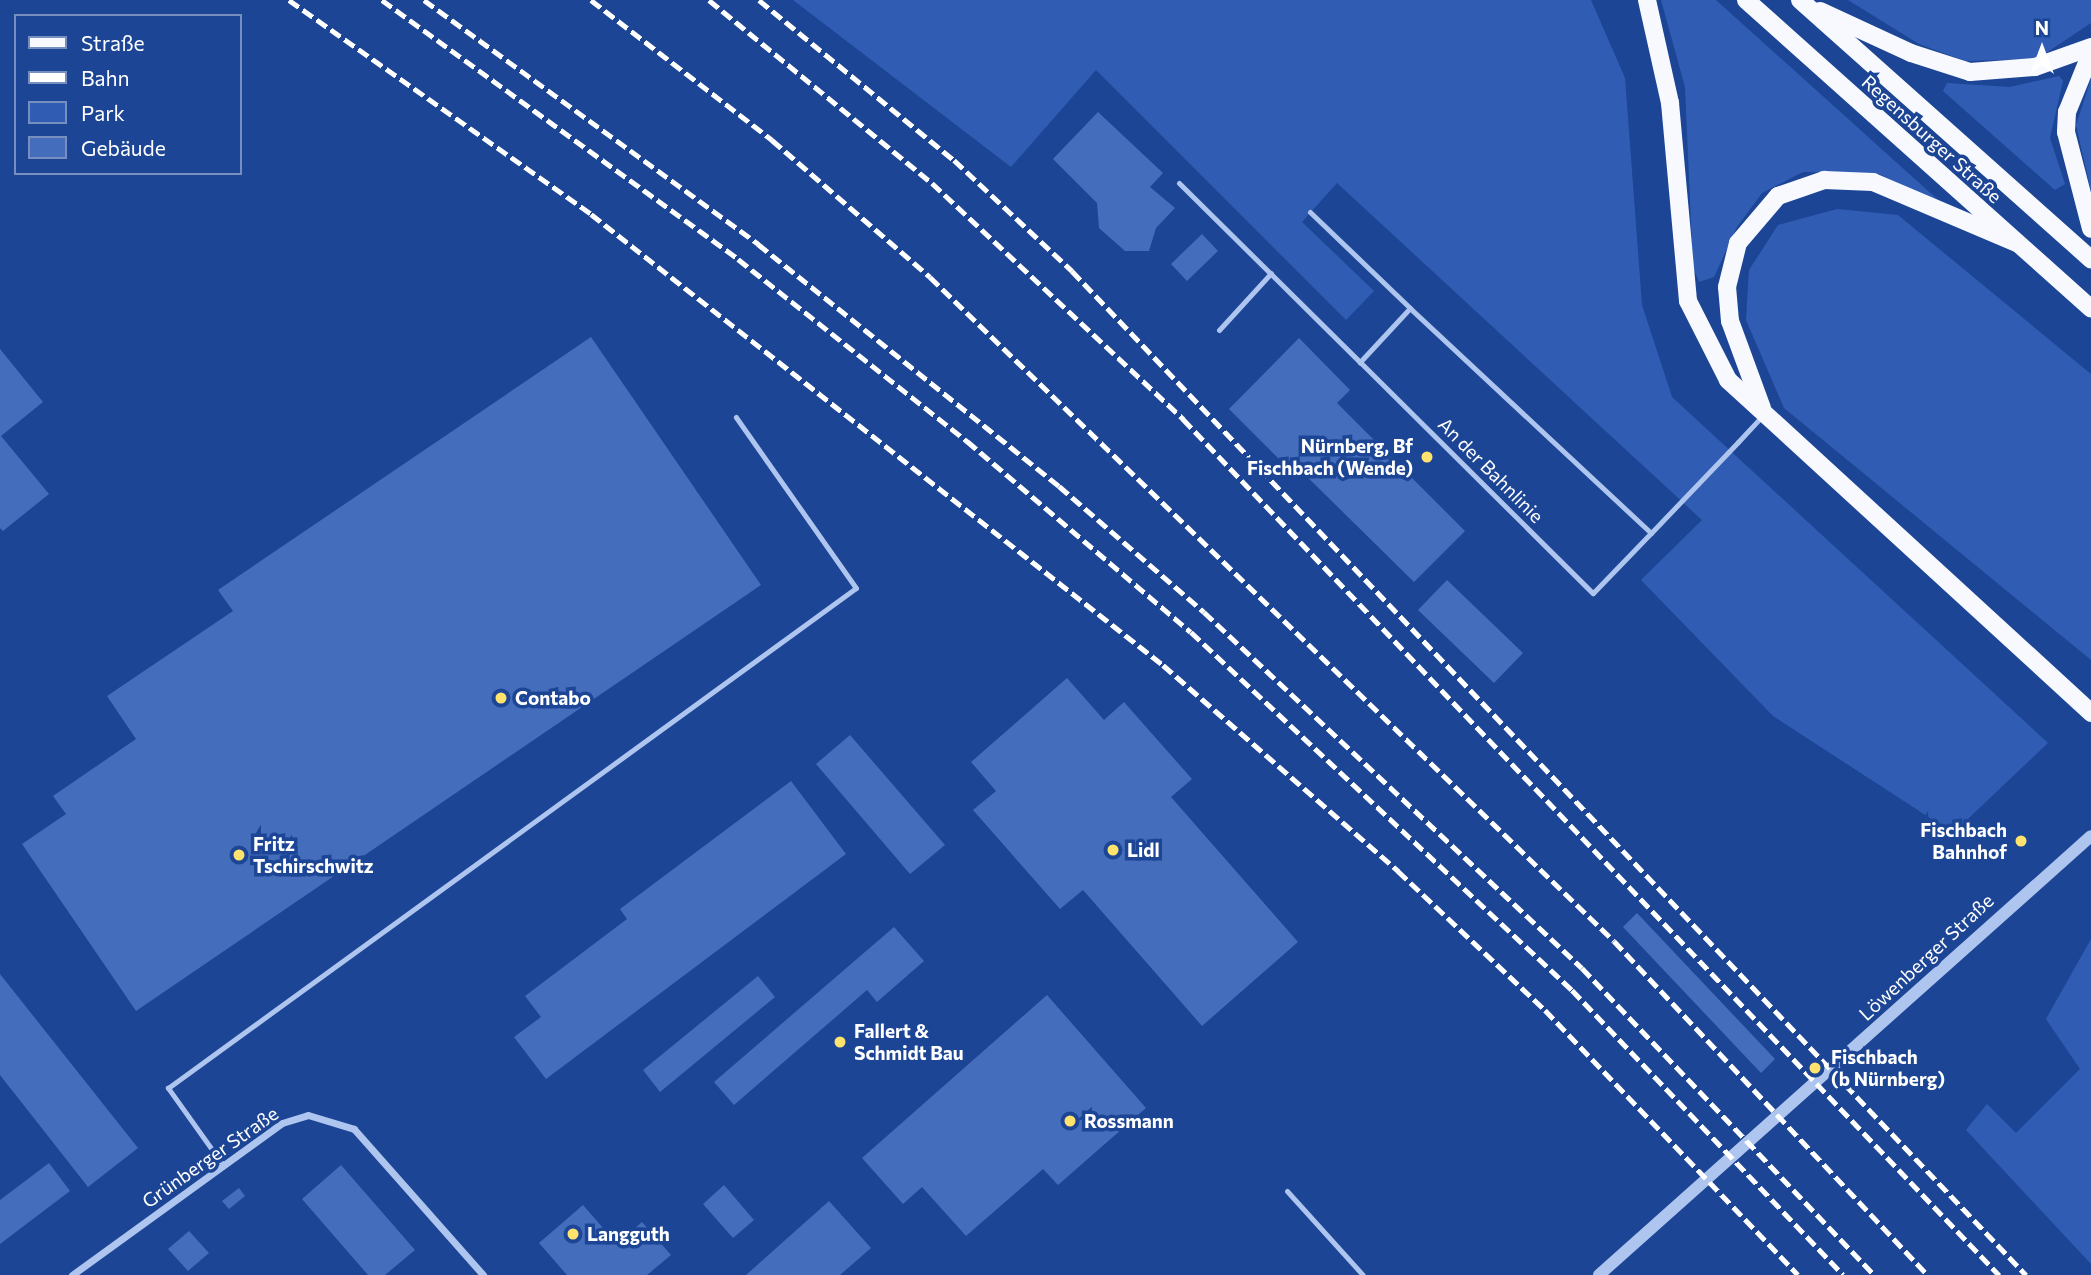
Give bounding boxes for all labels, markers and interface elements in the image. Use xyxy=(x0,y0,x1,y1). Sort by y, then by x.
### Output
legend xyxy=(14,14,242,175)
north arrow xyxy=(2007,14,2077,84)
text: N xyxy=(2035,16,2049,39)
text: Straße xyxy=(81,30,145,55)
text: Bahn xyxy=(81,65,130,90)
street label: Regensburger Straße xyxy=(1857,70,2007,208)
text: Park xyxy=(81,100,125,125)
text: Gebäude xyxy=(81,135,166,160)
street label: An der Bahnlinie xyxy=(1434,413,1548,527)
place label: Nürnberg, Bf Fischbach (Wende) xyxy=(1247,435,1413,479)
marker: Nürnberg, Bf Fischbach (Wende) xyxy=(1419,449,1435,465)
place label: Contabo xyxy=(515,687,591,709)
marker: Contabo xyxy=(493,690,509,706)
place label: Fischbach Bahnhof xyxy=(1920,819,2007,863)
place label: Fritz Tschirschwitz xyxy=(253,833,374,877)
marker: Fischbach Bahnhof xyxy=(2013,833,2029,849)
place label: Lidl xyxy=(1127,839,1160,861)
marker: Lidl xyxy=(1105,842,1121,858)
marker: Fritz Tschirschwitz xyxy=(231,847,247,863)
street label: Löwenberger Straße xyxy=(1854,889,1998,1025)
place label: Fallert & Schmidt Bau xyxy=(854,1020,964,1064)
marker: Fallert & Schmidt Bau xyxy=(832,1034,848,1050)
place label: Fischbach (b Nürnberg) xyxy=(1831,1046,1945,1090)
marker: Fischbach (b Nürnberg) xyxy=(1805,1058,1825,1078)
street label: Grünberger Straße xyxy=(138,1102,282,1212)
place label: Rossmann xyxy=(1084,1110,1174,1132)
marker: Rossmann xyxy=(1062,1113,1078,1129)
place label: Langguth xyxy=(587,1223,670,1245)
marker: Langguth xyxy=(565,1226,581,1242)

